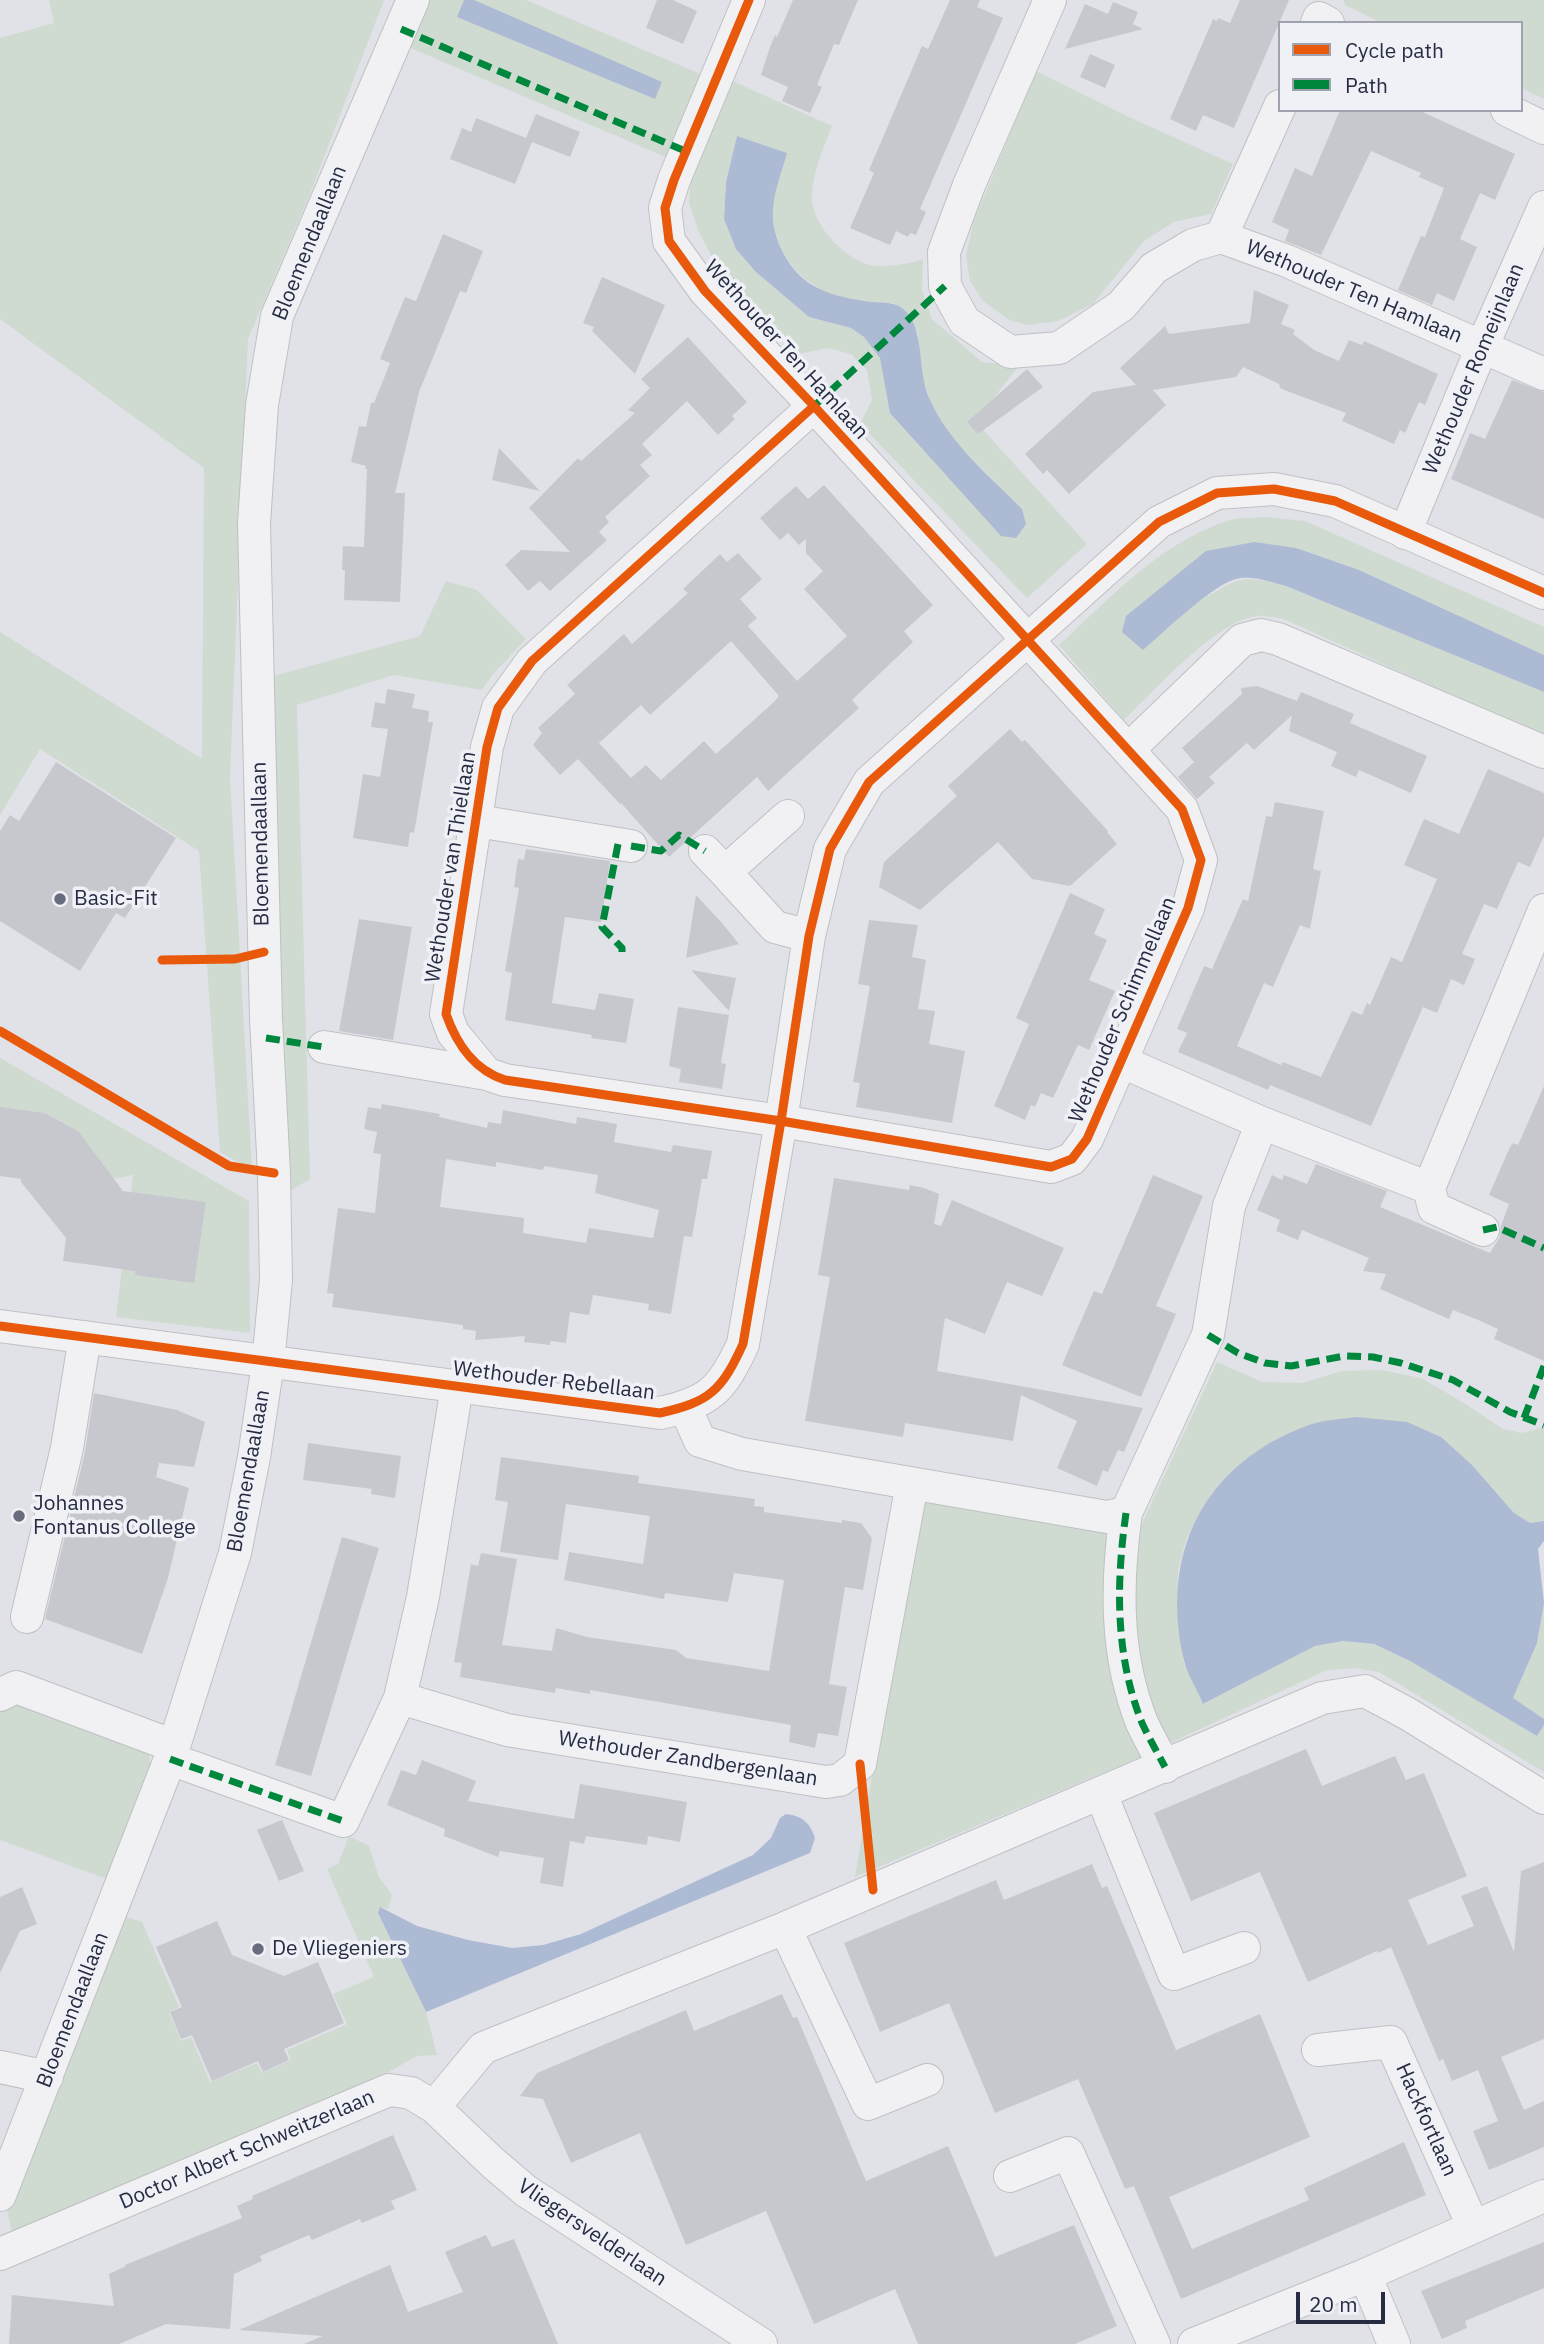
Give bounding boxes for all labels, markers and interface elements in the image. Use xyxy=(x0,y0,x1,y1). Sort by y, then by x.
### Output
legend xyxy=(1278,21,1523,112)
text: Cycle path xyxy=(1345,36,1444,64)
text: Path xyxy=(1345,71,1388,99)
street label: Bloemendaallaan xyxy=(267,162,353,324)
street label: Wethouder Ten Hamlaan xyxy=(1242,235,1466,349)
street label: Wethouder Ten Hamlaan xyxy=(699,255,873,445)
street label: Wethouder Romeijnlaan xyxy=(1418,260,1530,478)
street label: Wethouder van Thiellaan xyxy=(420,750,482,984)
street label: Bloemendaallaan xyxy=(247,761,275,927)
place label: Basic-Fit xyxy=(74,886,158,912)
marker: Basic-Fit xyxy=(52,891,68,907)
street label: Wethouder Schimmellaan xyxy=(1064,893,1182,1127)
street label: Wethouder Rebellaan xyxy=(452,1356,656,1406)
street label: Bloemendaallaan xyxy=(222,1388,276,1554)
place label: Johannes Fontanus College xyxy=(33,1491,196,1541)
marker: Johannes Fontanus College xyxy=(11,1508,27,1524)
street label: Wethouder Zandbergenlaan xyxy=(557,1726,819,1792)
street label: Bloemendaallaan xyxy=(32,1929,114,2091)
place label: De Vliegeniers xyxy=(272,1936,407,1962)
marker: De Vliegeniers xyxy=(250,1941,266,1957)
street label: Hackfortlaan xyxy=(1390,2059,1462,2181)
street label: Doctor Albert Schweitzerlaan xyxy=(116,2085,378,2215)
street label: Vliegersvelderlaan xyxy=(513,2174,671,2292)
scale bar xyxy=(1299,2278,1388,2322)
text: 20 m xyxy=(1309,2290,1358,2318)

